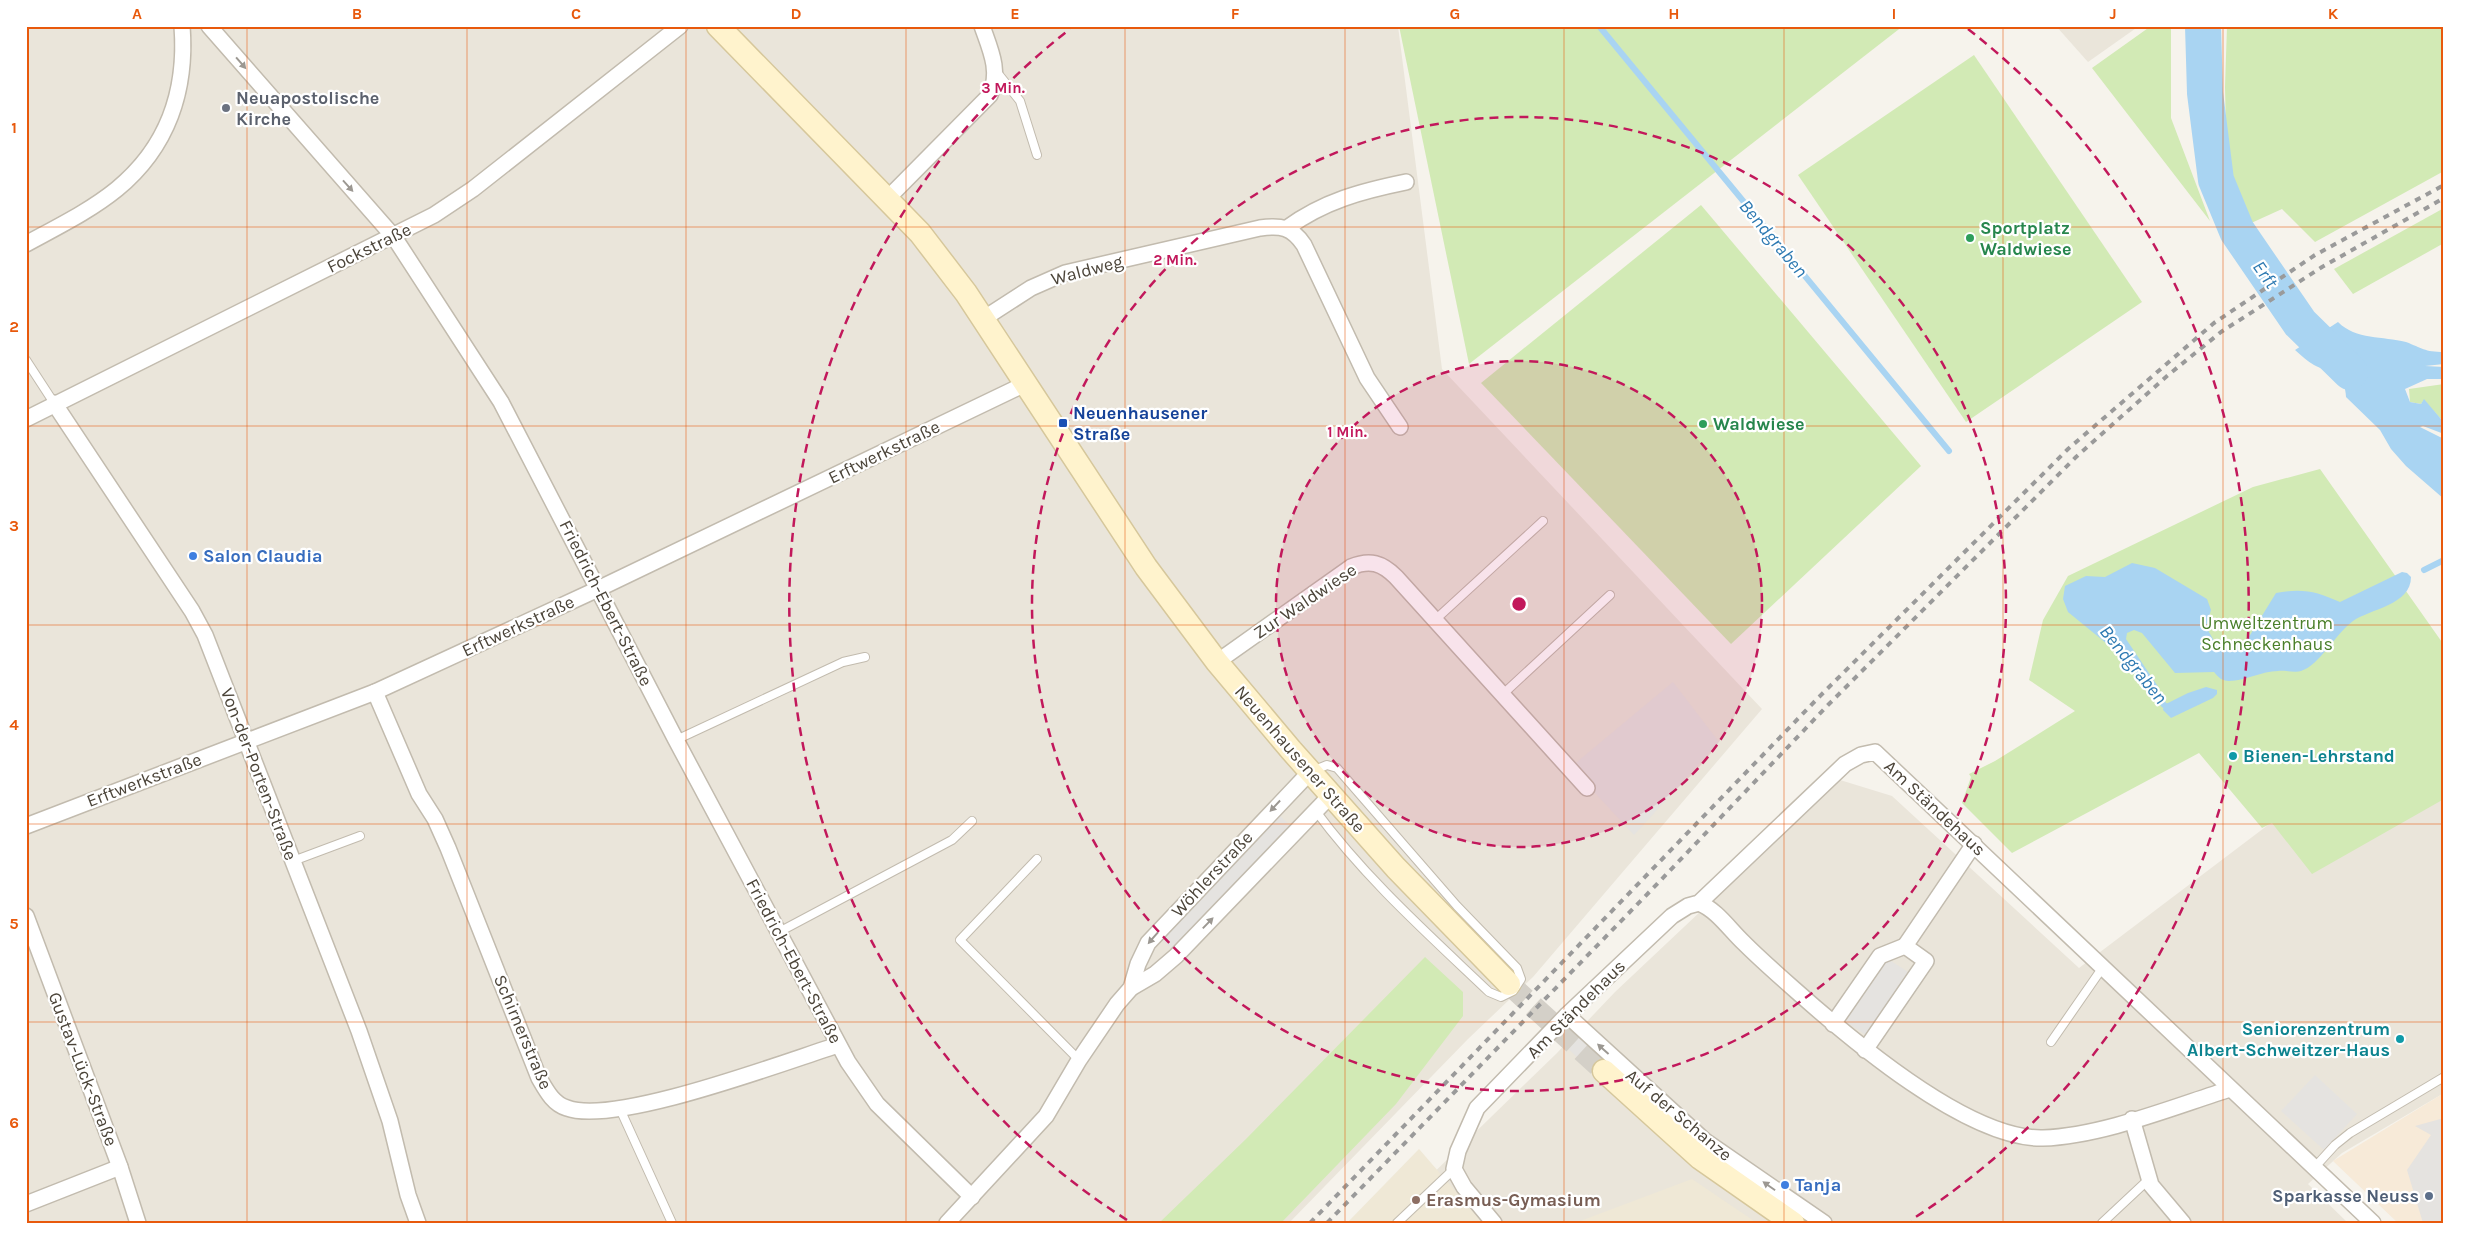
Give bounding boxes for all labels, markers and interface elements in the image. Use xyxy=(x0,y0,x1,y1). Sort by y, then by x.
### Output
text: A xyxy=(132,4,142,23)
text: B xyxy=(352,4,362,23)
text: C xyxy=(571,4,581,23)
text: D xyxy=(791,4,802,23)
text: E xyxy=(1010,4,1020,23)
text: F xyxy=(1231,4,1240,23)
text: G xyxy=(1450,4,1460,23)
text: H xyxy=(1668,4,1680,23)
text: I xyxy=(1892,4,1896,23)
text: J xyxy=(2109,4,2117,23)
text: K xyxy=(2328,4,2339,23)
one-way arrow xyxy=(235,57,247,69)
text: 3 Min. xyxy=(981,79,1025,97)
place label: Neuapostolische Kirche xyxy=(236,87,379,130)
marker: Neuapostolische Kirche xyxy=(220,102,232,114)
text: 1 xyxy=(11,118,17,137)
one-way arrow xyxy=(342,179,354,191)
water label: Bendgraben xyxy=(1734,195,1812,282)
place label: Sportplatz Waldwiese xyxy=(1980,217,2072,260)
street label: Fockstraße xyxy=(323,218,415,278)
marker: Sportplatz Waldwiese xyxy=(1964,232,1976,244)
street label: Waldweg xyxy=(1049,250,1125,290)
text: 2 Min. xyxy=(1153,251,1197,269)
water label: Erft xyxy=(2248,257,2283,293)
text: 2 xyxy=(9,317,19,336)
place label: Neuenhausener Straße xyxy=(1073,402,1207,445)
place label: Waldwiese xyxy=(1713,413,1805,435)
street label: Erftwerkstraße xyxy=(825,415,943,489)
marker: Neuenhausener Straße xyxy=(1057,417,1069,429)
marker: Waldwiese xyxy=(1697,418,1709,430)
text: 1 Min. xyxy=(1327,423,1367,441)
text: 3 xyxy=(9,516,19,535)
street label: Friedrich-Ebert-Straße xyxy=(555,516,657,690)
place label: Salon Claudia xyxy=(203,545,323,567)
marker: Salon Claudia xyxy=(187,550,199,562)
street label: Zur Waldwiese xyxy=(1249,558,1361,644)
street label: Erftwerkstraße xyxy=(458,590,578,662)
centre of rings xyxy=(1510,595,1528,613)
park label: Umweltzentrum Schneckenhaus xyxy=(2201,612,2333,655)
water label: Bendgraben xyxy=(2095,621,2172,708)
street label: Neuenhausener Straße xyxy=(1230,681,1370,837)
street label: Von-der-Porten-Straße xyxy=(216,685,302,863)
text: 4 xyxy=(9,715,19,734)
place label: Bienen-Lehrstand xyxy=(2243,745,2395,767)
street label: Erftwerkstraße xyxy=(83,748,205,812)
marker: Bienen-Lehrstand xyxy=(2227,750,2239,762)
street label: Am Ständehaus xyxy=(1880,755,1990,861)
one-way arrow xyxy=(1269,800,1281,812)
street label: Wöhlerstraße xyxy=(1166,826,1258,922)
street label: Friedrich-Ebert-Straße xyxy=(741,875,847,1047)
text: 5 xyxy=(9,914,19,933)
one-way arrow xyxy=(1202,917,1214,929)
one-way arrow xyxy=(1147,932,1159,944)
street label: Am Ständehaus xyxy=(1522,955,1630,1063)
street label: Schirnerstraße xyxy=(489,971,557,1093)
street label: Gustav-Lück-Straße xyxy=(43,989,123,1149)
place label: Seniorenzentrum Albert-Schweitzer-Haus xyxy=(2187,1018,2390,1061)
marker: Seniorenzentrum Albert-Schweitzer-Haus xyxy=(2394,1033,2406,1045)
one-way arrow xyxy=(1598,1043,1610,1055)
street label: Auf der Schanze xyxy=(1621,1064,1737,1166)
text: 6 xyxy=(9,1113,19,1132)
place label: Tanja xyxy=(1795,1174,1841,1196)
marker: Tanja xyxy=(1779,1179,1791,1191)
one-way arrow xyxy=(1762,1181,1775,1191)
place label: Sparkasse Neuss xyxy=(2272,1185,2419,1207)
place label: Erasmus-Gymasium xyxy=(1426,1189,1601,1211)
marker: Sparkasse Neuss xyxy=(2423,1190,2435,1202)
marker: Erasmus-Gymasium xyxy=(1410,1194,1422,1206)

